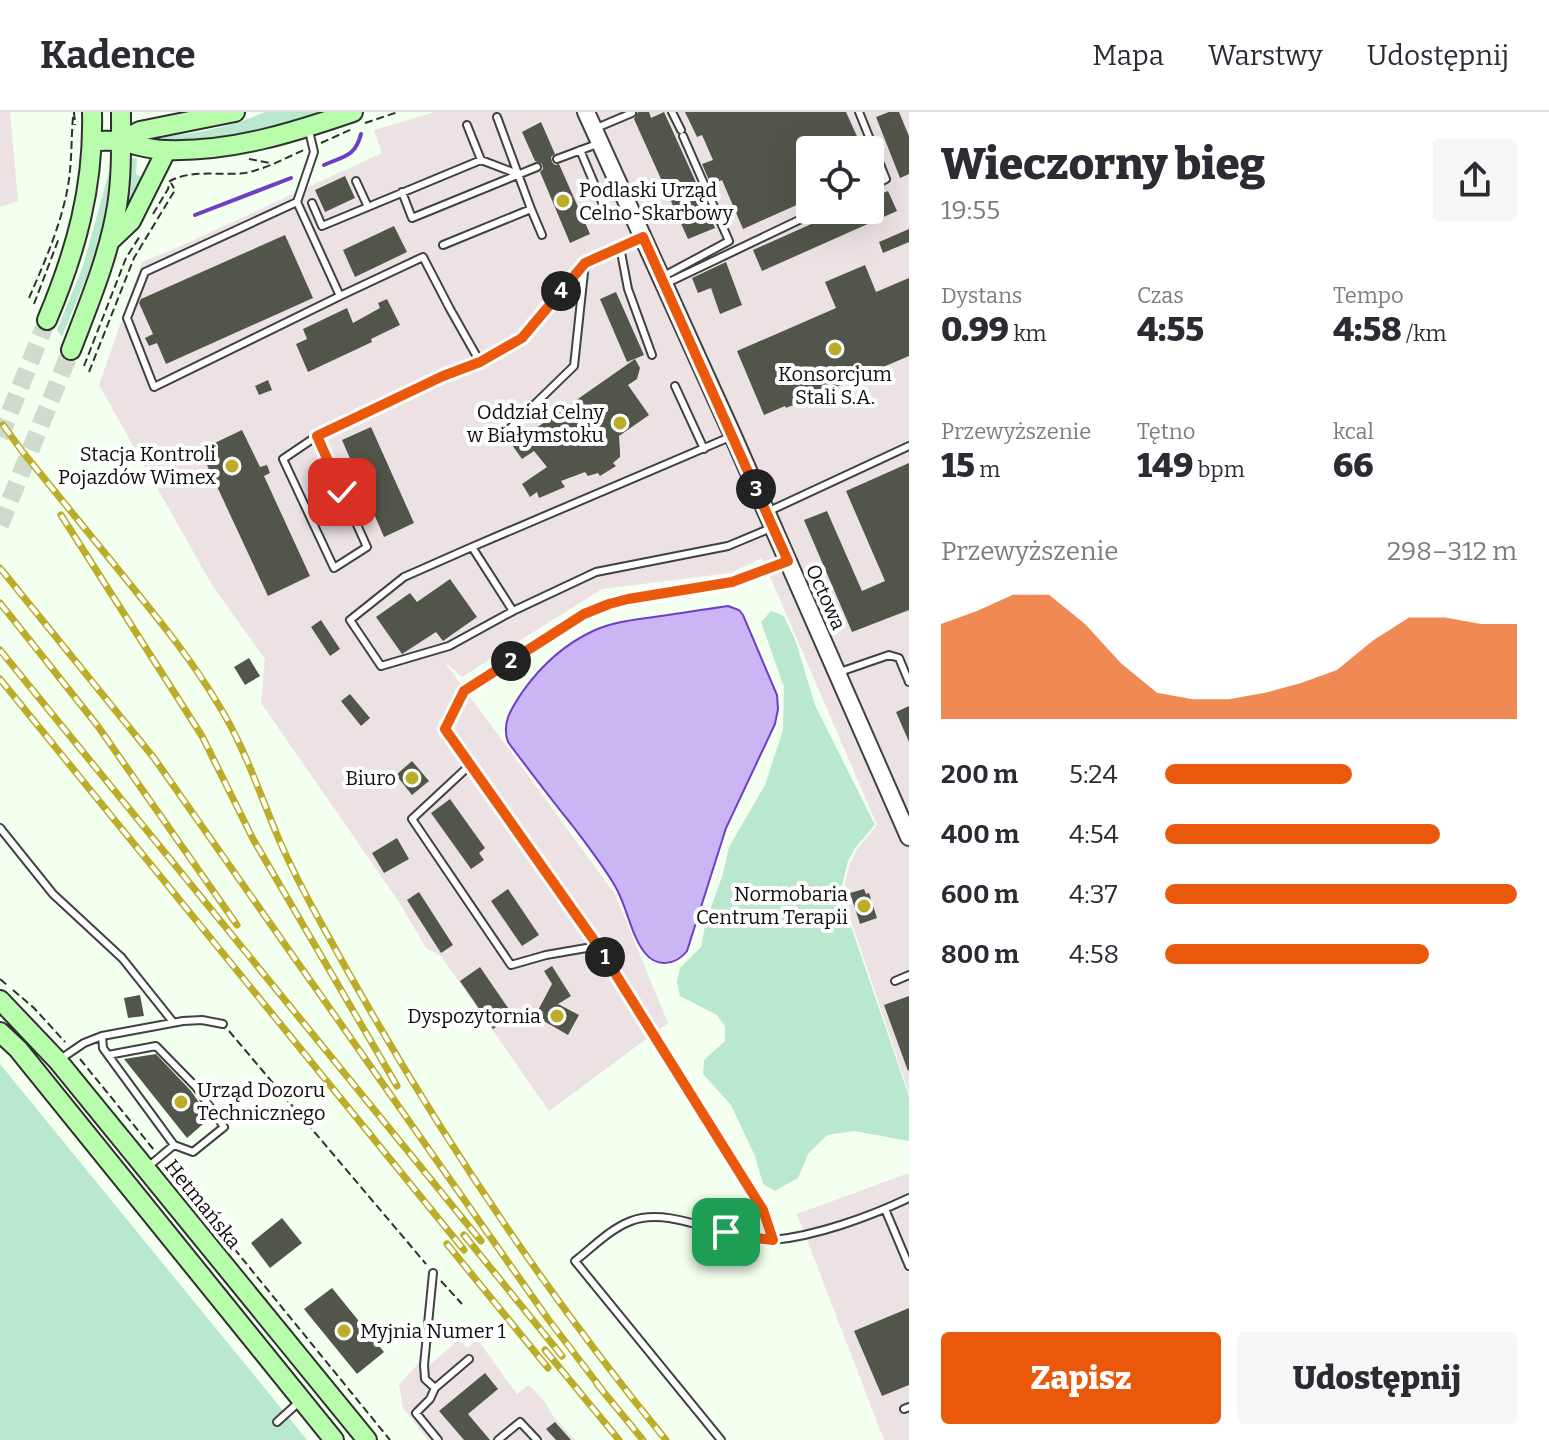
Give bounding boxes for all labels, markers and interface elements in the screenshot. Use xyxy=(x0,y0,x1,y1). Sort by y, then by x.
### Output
text: Kadence xyxy=(40,32,196,78)
text: Mapa xyxy=(1092,39,1164,72)
text: Warstwy xyxy=(1208,39,1323,72)
text: Udostępnij xyxy=(1367,39,1509,72)
map controls xyxy=(796,136,884,224)
button: locate xyxy=(796,136,884,224)
text: Wieczorny bieg xyxy=(941,138,1265,191)
button: share xyxy=(1433,138,1517,222)
place label: Podlaski Urząd Celno-Skarbowy xyxy=(579,178,734,225)
marker: Podlaski Urząd Celno-Skarbowy xyxy=(554,192,572,210)
text: 19:55 xyxy=(941,195,1000,226)
pin: 4 xyxy=(541,271,581,311)
text: 4 xyxy=(554,277,568,304)
text: Dystans xyxy=(941,282,1022,309)
text: Czas xyxy=(1137,282,1184,309)
text: Tempo xyxy=(1333,282,1404,309)
text: 0.99 xyxy=(941,309,1009,350)
text: 4:55 xyxy=(1137,309,1204,350)
text: 4:58 xyxy=(1333,309,1402,350)
text: km xyxy=(1009,320,1046,347)
text: /km xyxy=(1402,320,1446,347)
marker: Konsorcjum Stali S.A. xyxy=(826,340,844,358)
place label: Konsorcjum Stali S.A. xyxy=(778,362,892,409)
place label: Oddział Celny w Białymstoku xyxy=(466,400,604,447)
marker: Oddział Celny w Białymstoku xyxy=(611,414,629,432)
text: Przewyższenie xyxy=(941,418,1091,445)
text: Tętno xyxy=(1137,418,1195,445)
text: kcal xyxy=(1333,418,1374,445)
place label: Stacja Kontroli Pojazdów Wimex xyxy=(58,442,216,490)
text: 15 xyxy=(941,445,975,486)
text: 149 xyxy=(1137,445,1193,486)
text: 66 xyxy=(1333,445,1373,486)
text: m xyxy=(975,456,1000,483)
text: bpm xyxy=(1193,456,1245,483)
marker: Stacja Kontroli Pojazdów Wimex xyxy=(223,457,241,475)
pin xyxy=(308,458,376,526)
pin: 3 xyxy=(736,469,776,509)
icon: check xyxy=(320,470,364,514)
text: 3 xyxy=(750,475,762,502)
text: Przewyższenie xyxy=(941,536,1119,567)
text: 298–312 m xyxy=(1387,536,1517,567)
street label: Octowa xyxy=(801,560,851,634)
pin: 2 xyxy=(491,641,531,681)
text: 2 xyxy=(505,647,517,674)
text: 200 m xyxy=(941,759,1018,790)
text: 5:24 xyxy=(1069,759,1118,790)
place label: Biuro xyxy=(345,766,396,790)
marker: Biuro xyxy=(403,769,421,787)
text: 400 m xyxy=(941,819,1019,850)
text: 4:54 xyxy=(1069,819,1119,850)
text: 600 m xyxy=(941,879,1019,910)
text: 4:37 xyxy=(1069,879,1118,910)
place label: Normobaria Centrum Terapii xyxy=(696,882,848,929)
marker: Normobaria Centrum Terapii xyxy=(855,897,873,915)
pin: 1 xyxy=(585,937,625,977)
text: 800 m xyxy=(941,939,1019,970)
text: 4:58 xyxy=(1069,939,1119,970)
text: 1 xyxy=(600,943,610,970)
place label: Dyspozytornia xyxy=(407,1004,541,1028)
marker: Dyspozytornia xyxy=(548,1007,566,1025)
place label: Urząd Dozoru Technicznego xyxy=(197,1078,326,1125)
marker: Urząd Dozoru Technicznego xyxy=(172,1093,190,1111)
street label: Hetmańska xyxy=(160,1155,246,1253)
pin xyxy=(692,1198,760,1266)
icon: arrive xyxy=(704,1210,748,1254)
place label: Myjnia Numer 1 xyxy=(360,1319,506,1344)
marker: Myjnia Numer 1 xyxy=(335,1322,353,1340)
button: Zapisz xyxy=(941,1332,1221,1424)
button: Udostępnij xyxy=(1237,1332,1517,1424)

